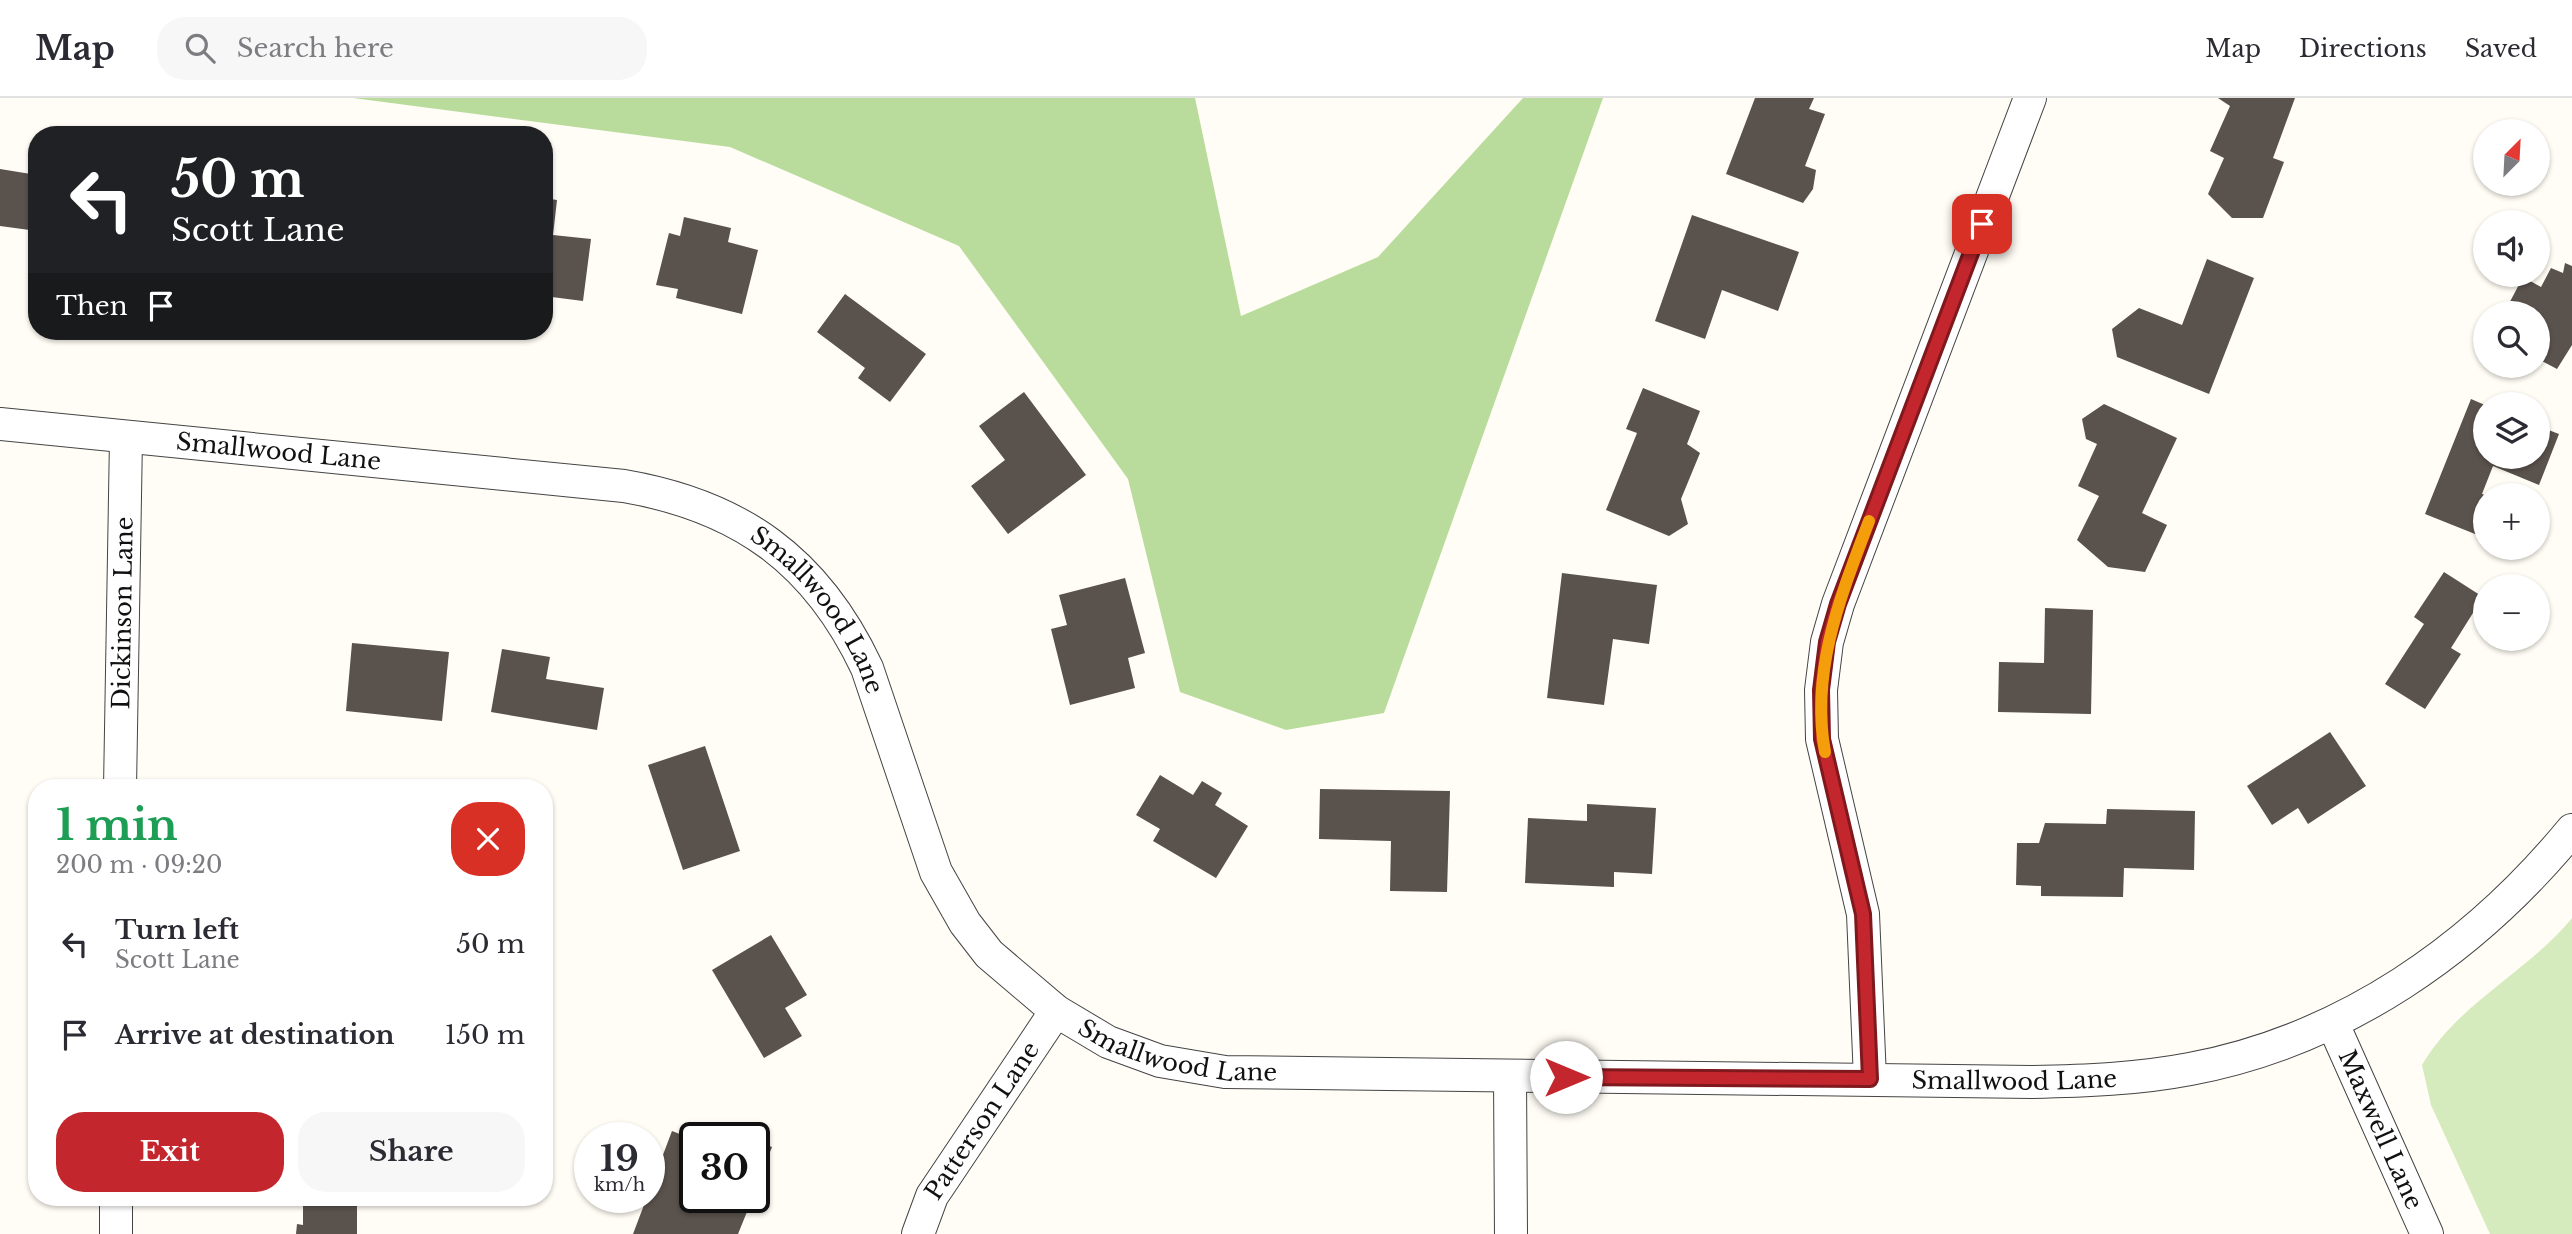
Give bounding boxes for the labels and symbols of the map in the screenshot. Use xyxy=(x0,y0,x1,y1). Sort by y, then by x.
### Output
north arrow xyxy=(2473,119,2550,196)
pin xyxy=(1952,194,2012,254)
street label: Smallwood Lane xyxy=(175,427,382,476)
street label: Dickinson Lane xyxy=(106,516,139,710)
street label: Smallwood Lane xyxy=(745,520,890,697)
street label: Smallwood Lane xyxy=(1073,1013,1277,1087)
street label: Patterson Lane xyxy=(919,1036,1045,1205)
position arrow xyxy=(1529,1040,1603,1114)
street label: Maxwell Lane xyxy=(2333,1045,2429,1214)
street label: Smallwood Lane xyxy=(1911,1063,2118,1096)
speed limit sign: 30 xyxy=(679,1122,770,1213)

